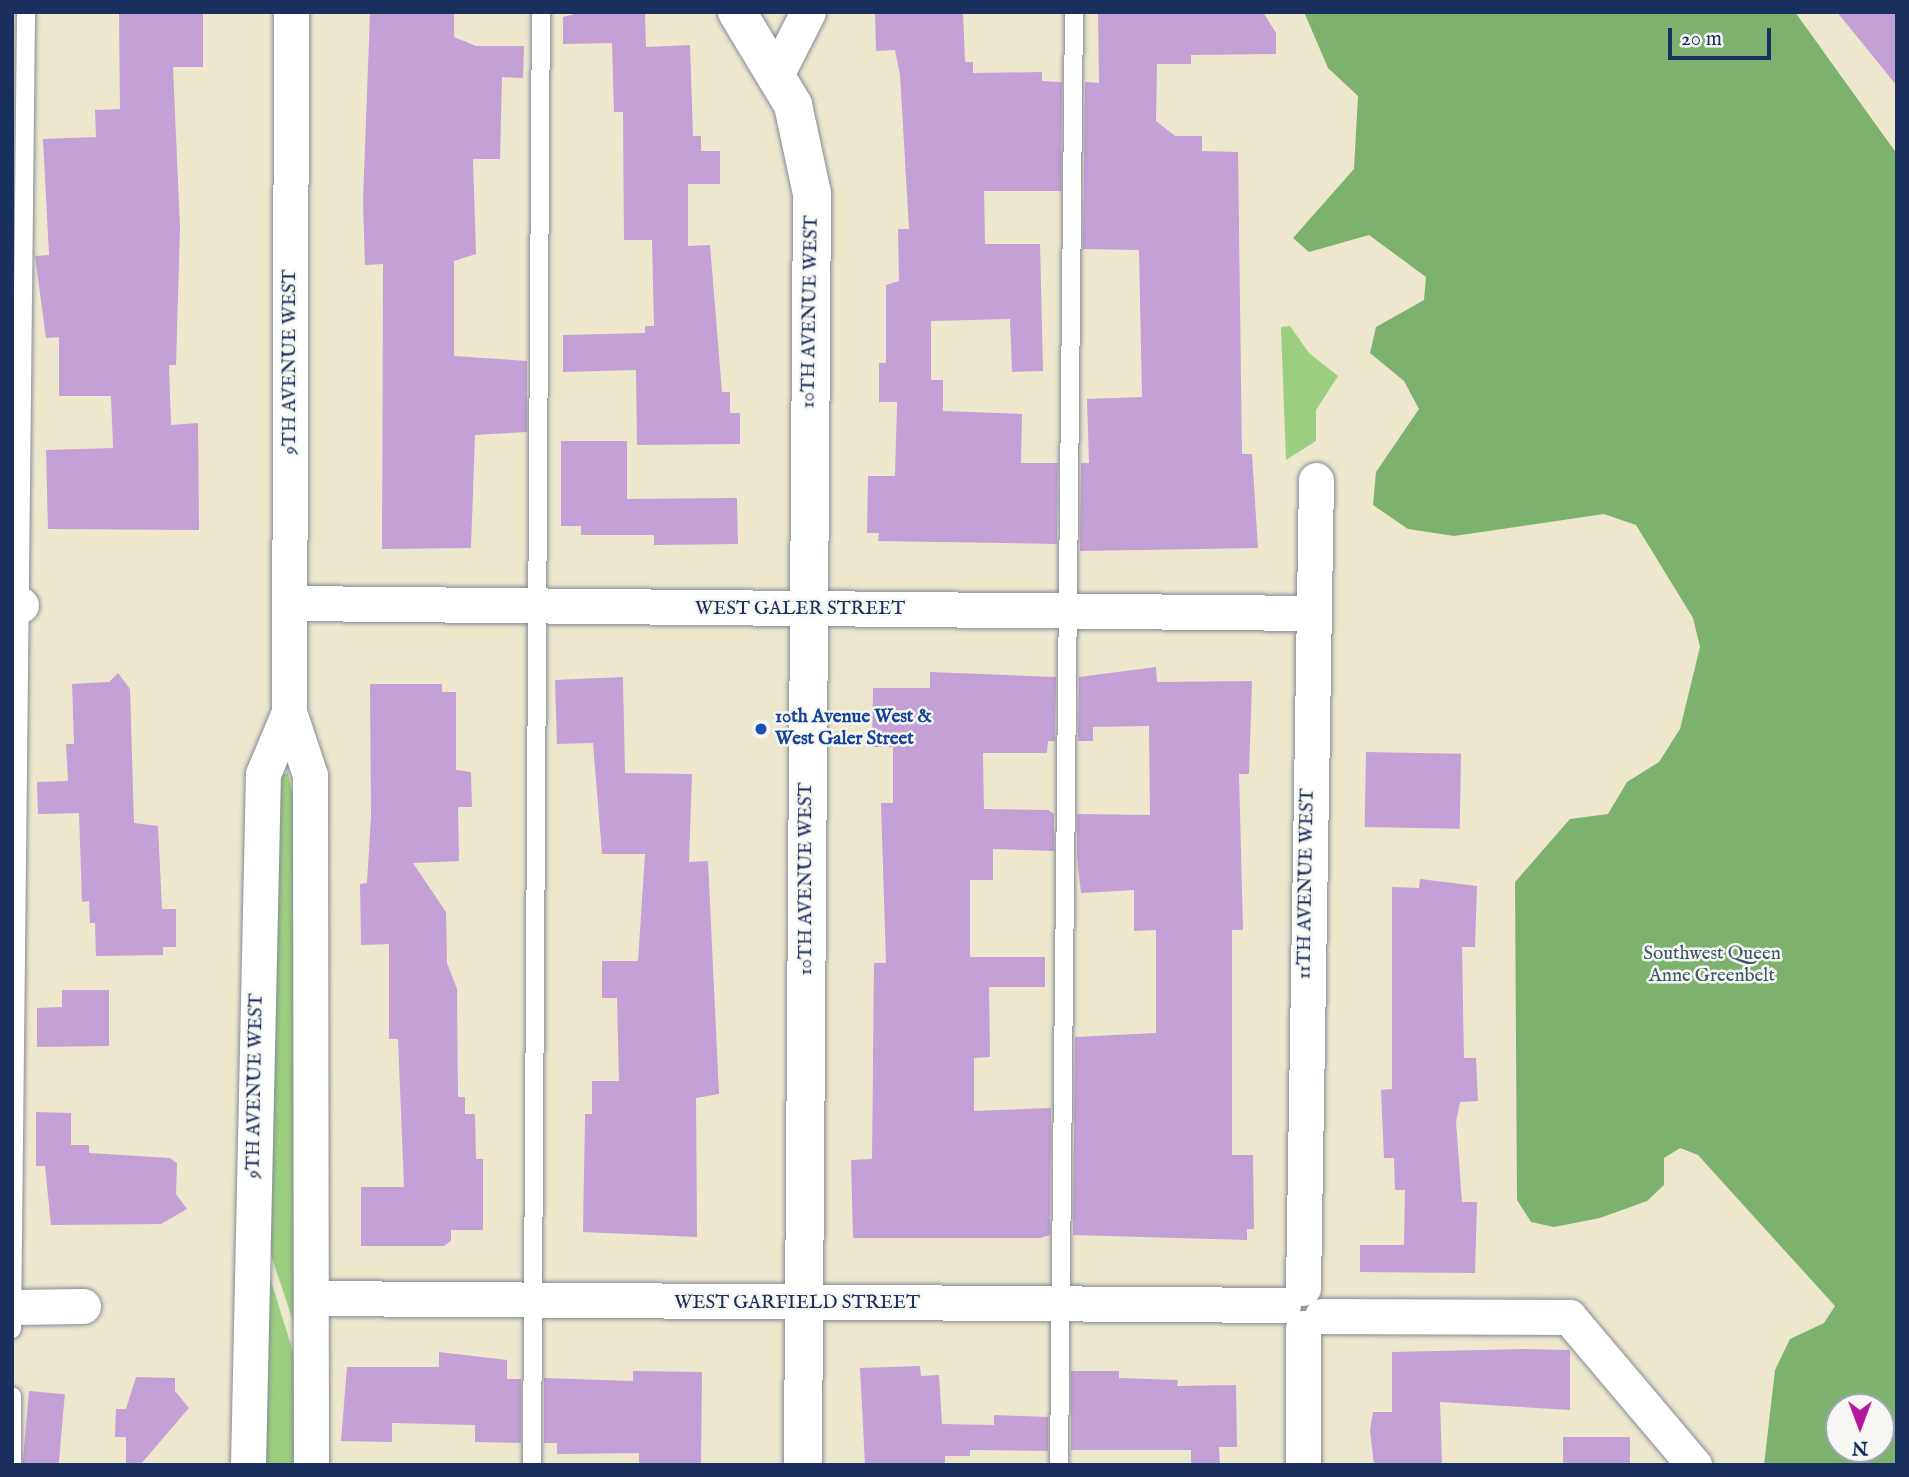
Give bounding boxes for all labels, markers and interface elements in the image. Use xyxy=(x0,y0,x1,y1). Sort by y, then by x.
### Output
scale bar xyxy=(1671,14,1774,58)
text: 20 m xyxy=(1681,26,1722,53)
street label: 10TH AVENUE WEST xyxy=(798,215,824,409)
street label: 9TH AVENUE WEST xyxy=(280,270,302,454)
street label: WEST GALER STREET xyxy=(695,599,905,621)
place label: 10th Avenue West & West Galer Street xyxy=(775,707,932,751)
marker: 10th Avenue West & West Galer Street xyxy=(753,721,769,737)
street label: 10TH AVENUE WEST xyxy=(796,783,818,975)
street label: 11TH AVENUE WEST xyxy=(1294,788,1320,980)
park label: Southwest Queen Anne Greenbelt xyxy=(1643,944,1781,988)
street label: 9TH AVENUE WEST xyxy=(243,993,269,1179)
street label: WEST GARFIELD STREET xyxy=(674,1293,920,1315)
north arrow xyxy=(1825,1393,1895,1463)
text: N xyxy=(1852,1435,1868,1459)

